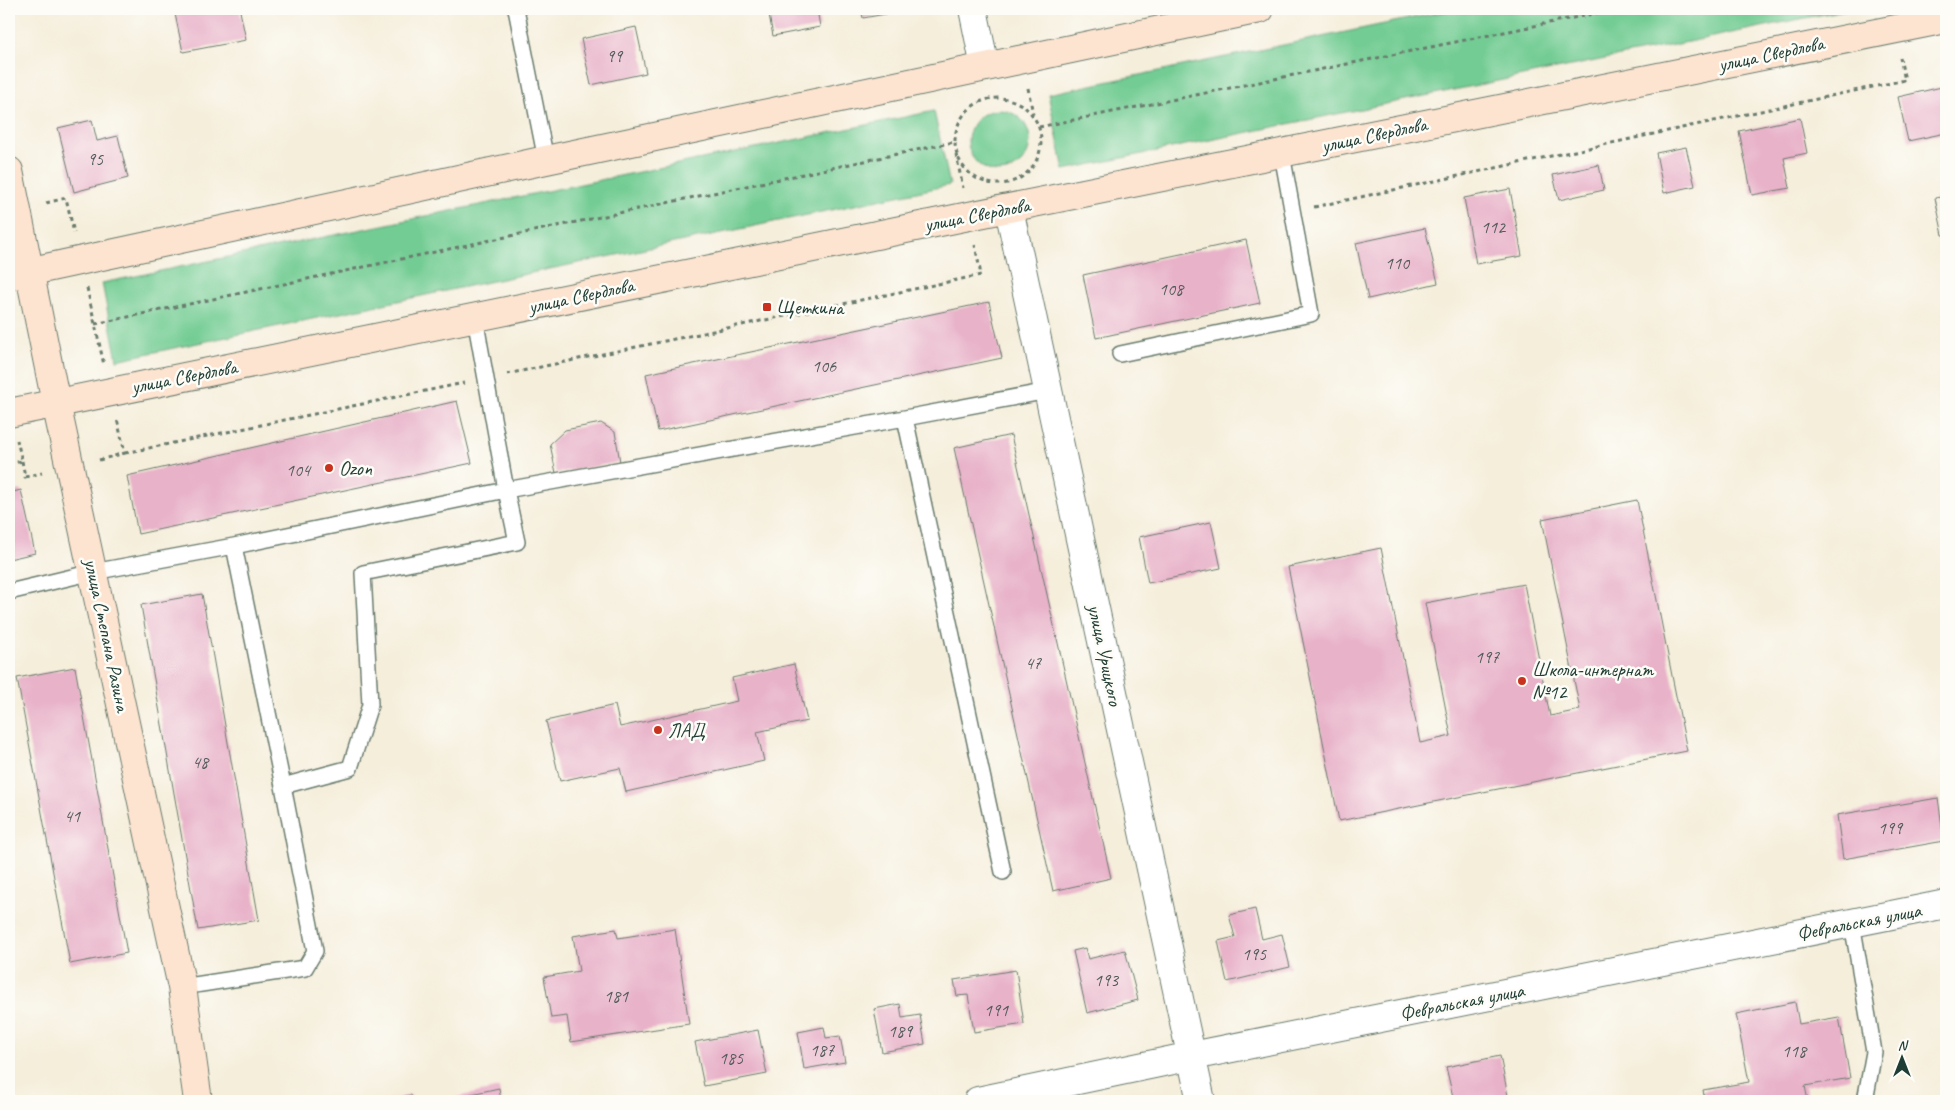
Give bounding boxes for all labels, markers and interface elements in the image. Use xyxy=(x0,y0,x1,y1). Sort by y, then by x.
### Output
street label: улица Свердлова xyxy=(1715,30,1828,78)
house number: 99 xyxy=(606,45,624,67)
street label: улица Свердлова xyxy=(1318,111,1431,159)
house number: 95 xyxy=(87,148,104,170)
street label: улица Свердлова xyxy=(921,192,1034,238)
house number: 112 xyxy=(1481,216,1507,238)
house number: 110 xyxy=(1385,252,1411,274)
street label: улица Свердлова xyxy=(525,272,638,320)
house number: 108 xyxy=(1159,278,1185,300)
place label: Щеткина xyxy=(777,295,845,320)
marker: Щеткина xyxy=(761,301,773,313)
street label: улица Свердлова xyxy=(128,354,241,400)
house number: 106 xyxy=(812,355,837,377)
place label: Ozon xyxy=(339,456,373,481)
house number: 104 xyxy=(286,459,312,481)
marker: Ozon xyxy=(323,462,335,474)
street label: улица Степана Разина xyxy=(78,555,136,715)
street label: улица Урицкого xyxy=(1082,601,1128,709)
house number: 197 xyxy=(1475,646,1500,668)
house number: 47 xyxy=(1025,652,1042,674)
place label: Школа-интернат №12 xyxy=(1532,657,1655,705)
marker: Школа-интернат №12 xyxy=(1516,675,1528,687)
place label: ЛАД xyxy=(668,718,706,743)
marker: ЛАД xyxy=(652,724,664,736)
house number: 48 xyxy=(192,751,210,773)
house number: 41 xyxy=(64,805,81,827)
house number: 199 xyxy=(1878,817,1904,839)
street label: Февральская улица xyxy=(1795,897,1925,946)
house number: 195 xyxy=(1242,943,1267,965)
house number: 193 xyxy=(1094,969,1120,991)
street label: Февральская улица xyxy=(1398,977,1528,1026)
house number: 181 xyxy=(604,985,629,1007)
house number: 191 xyxy=(984,999,1009,1021)
house number: 189 xyxy=(888,1020,914,1042)
north arrow xyxy=(1878,1032,1928,1082)
text: N xyxy=(1898,1037,1909,1054)
house number: 187 xyxy=(810,1039,835,1061)
house number: 118 xyxy=(1782,1040,1808,1062)
house number: 185 xyxy=(719,1047,744,1069)

